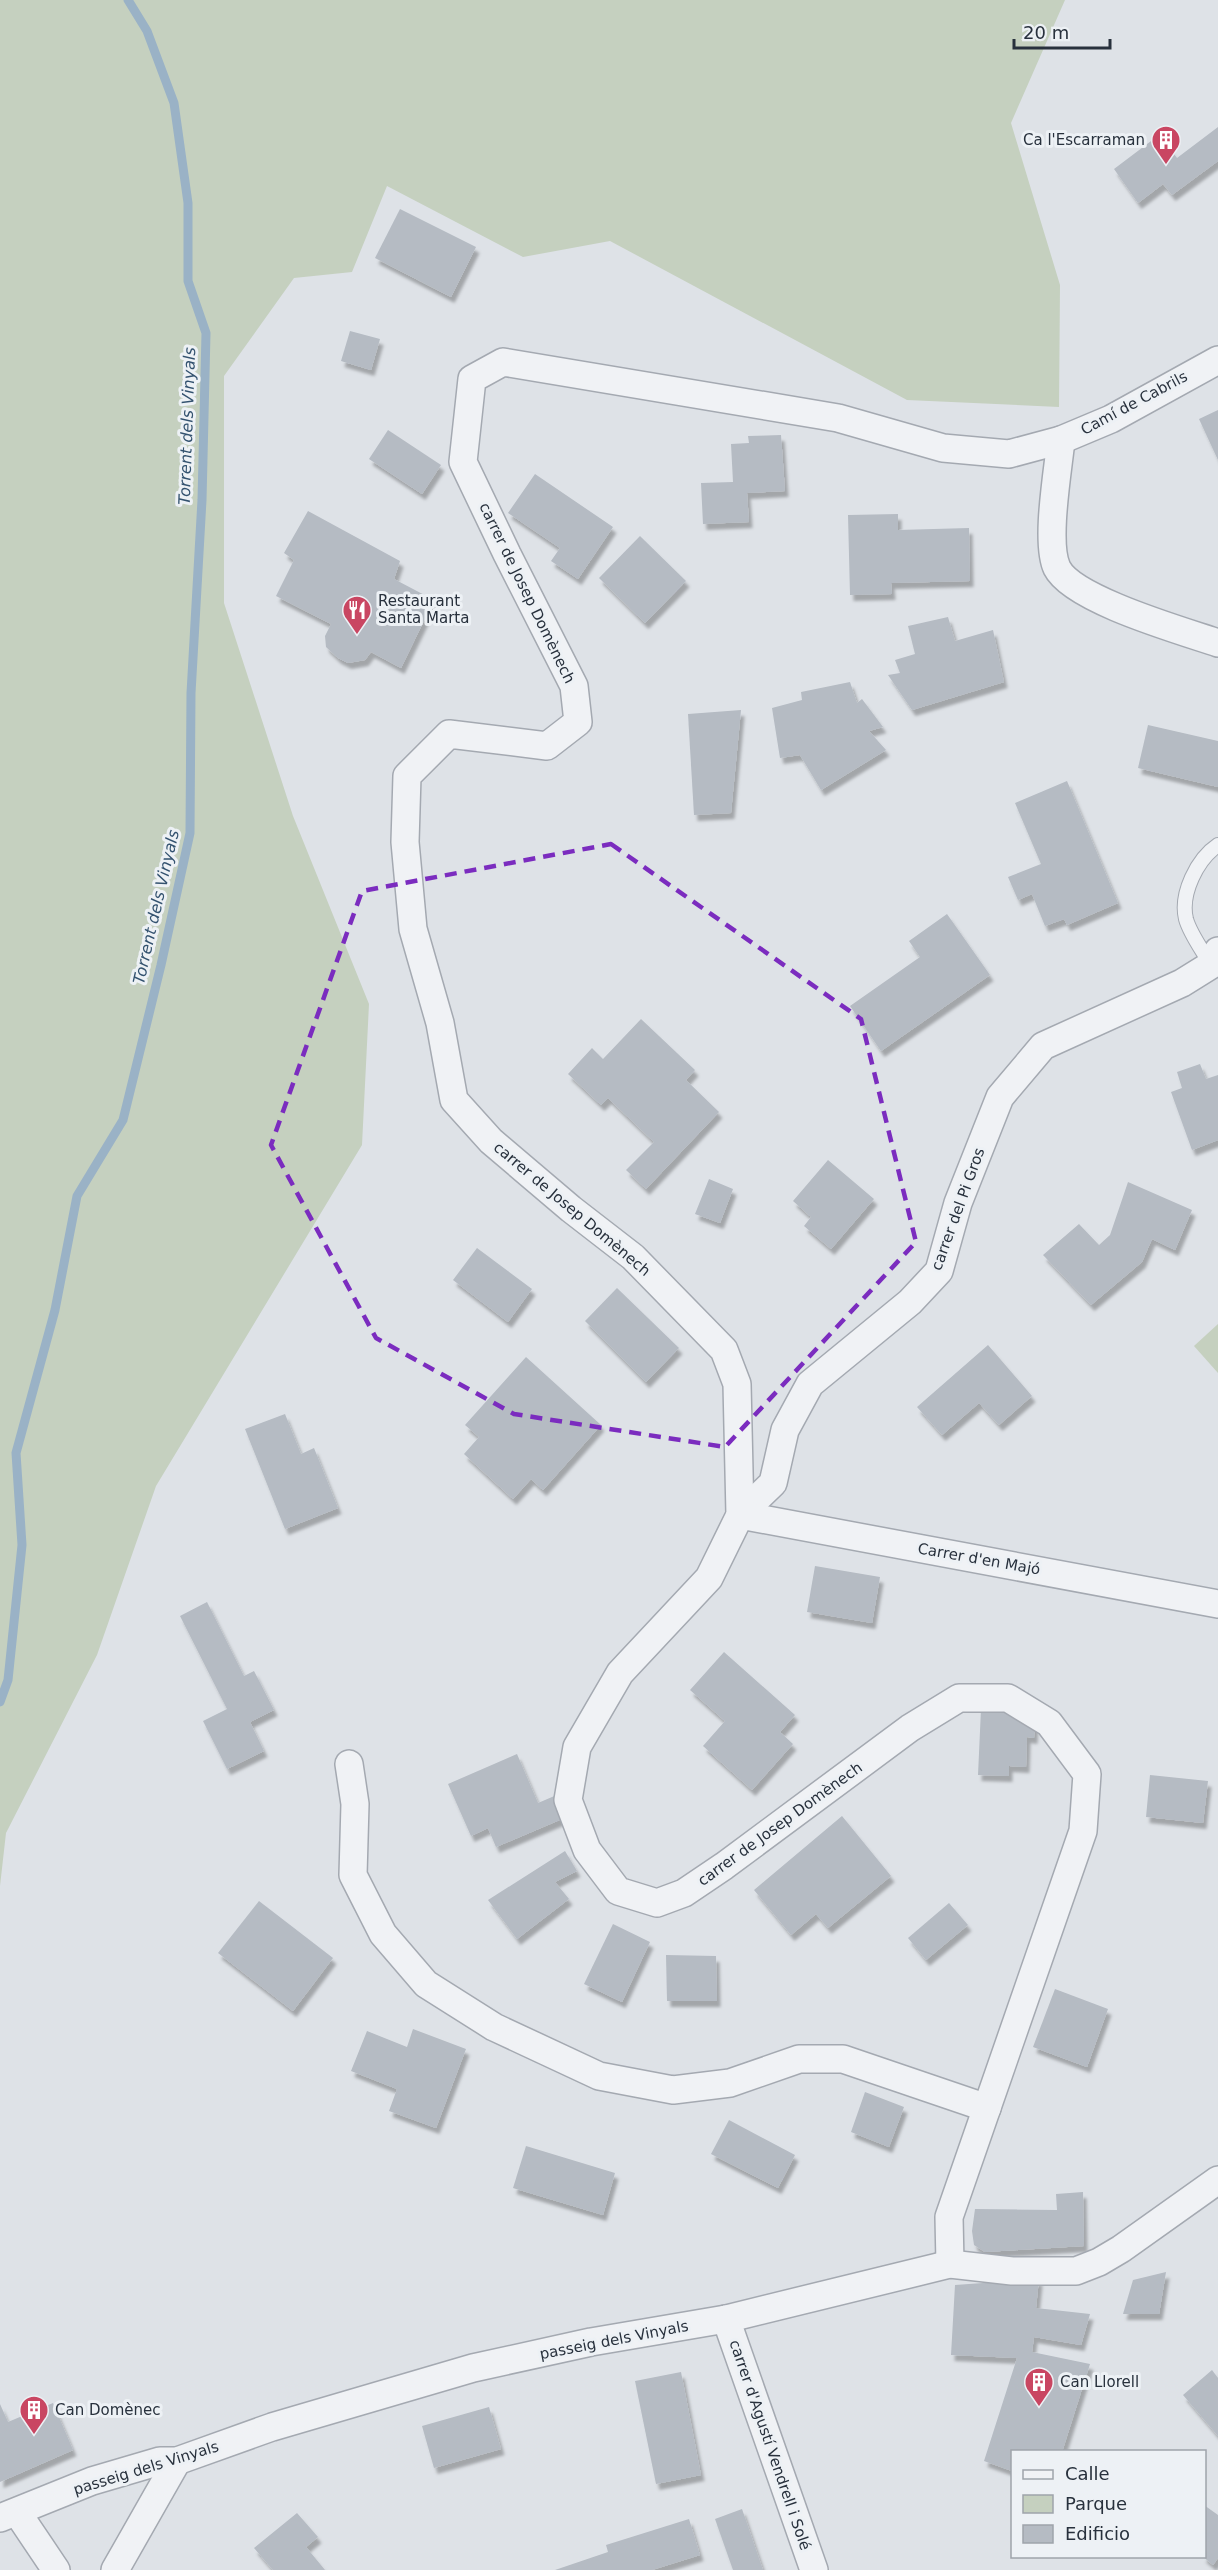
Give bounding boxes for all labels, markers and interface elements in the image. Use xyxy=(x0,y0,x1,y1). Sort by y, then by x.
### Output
scale bar xyxy=(1014,12,1110,50)
text: 20 m xyxy=(1023,22,1069,43)
building icon: Ca l'Escarraman xyxy=(1150,124,1182,166)
place label: Ca l'Escarraman xyxy=(1023,131,1145,149)
water label: Torrent dels Vinyals xyxy=(175,347,199,505)
street label: Camí de Cabrils xyxy=(1078,367,1191,439)
street label: carrer de Josep Domènech xyxy=(475,500,579,686)
place label: Restaurant Santa Marta xyxy=(378,592,469,627)
restaurant icon: Restaurant Santa Marta xyxy=(341,594,373,636)
water label: Torrent dels Vinyals xyxy=(129,828,183,986)
street label: carrer de Josep Domènech xyxy=(490,1138,654,1280)
street label: carrer del Pi Gros xyxy=(927,1145,989,1273)
street label: Carrer d'en Majó xyxy=(916,1539,1042,1579)
street label: carrer de Josep Domènech xyxy=(694,1758,866,1890)
street label: passeig dels Vinyals xyxy=(538,2317,690,2363)
street label: carrer d'Agustí Vendrell i Solé xyxy=(725,2337,815,2553)
building icon: Can Llorell xyxy=(1023,2366,1055,2408)
place label: Can Llorell xyxy=(1060,2373,1139,2391)
building icon: Can Domènec xyxy=(18,2394,50,2436)
place label: Can Domènec xyxy=(55,2401,161,2419)
street label: passeig dels Vinyals xyxy=(71,2437,221,2499)
legend xyxy=(1011,2450,1206,2558)
text: Calle xyxy=(1065,2463,1110,2484)
text: Parque xyxy=(1065,2493,1127,2514)
text: Edificio xyxy=(1065,2523,1130,2544)

